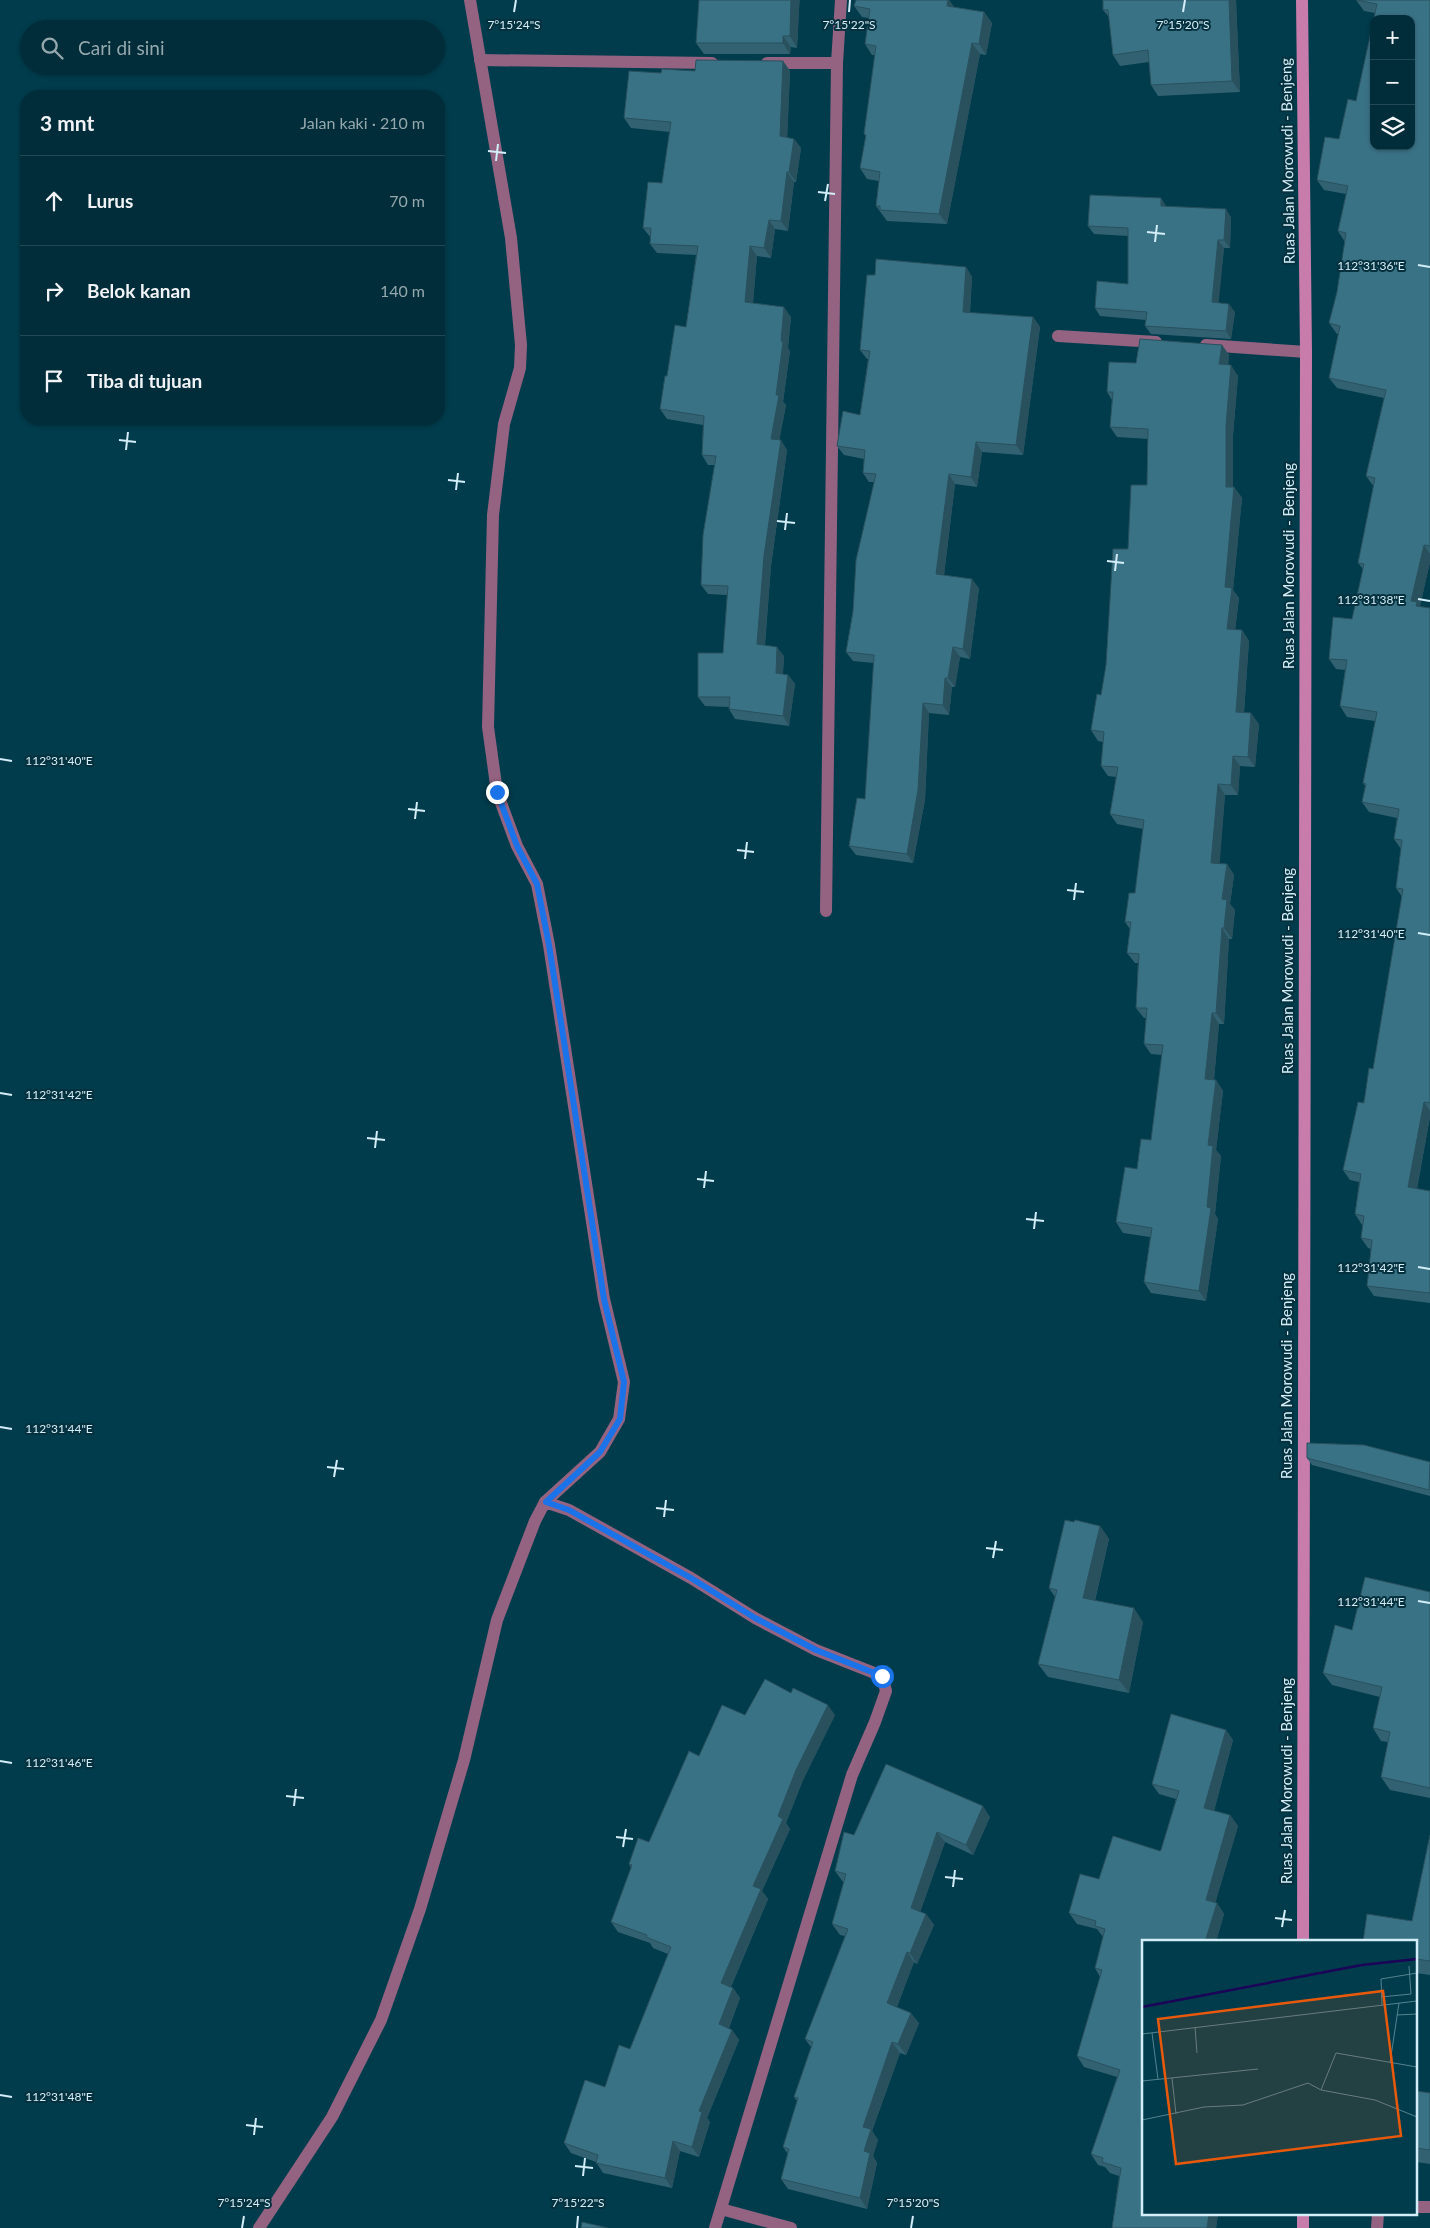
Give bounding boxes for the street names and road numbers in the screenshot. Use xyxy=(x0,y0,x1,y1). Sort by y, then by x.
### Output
street label: Ruas Jalan Morowudi - Benjeng xyxy=(1276,58,1298,264)
street label: Ruas Jalan Morowudi - Benjeng xyxy=(1279,463,1297,669)
street label: Ruas Jalan Morowudi - Benjeng xyxy=(1278,868,1296,1074)
street label: Ruas Jalan Morowudi - Benjeng xyxy=(1277,1273,1295,1479)
street label: Ruas Jalan Morowudi - Benjeng xyxy=(1277,1678,1295,1884)

